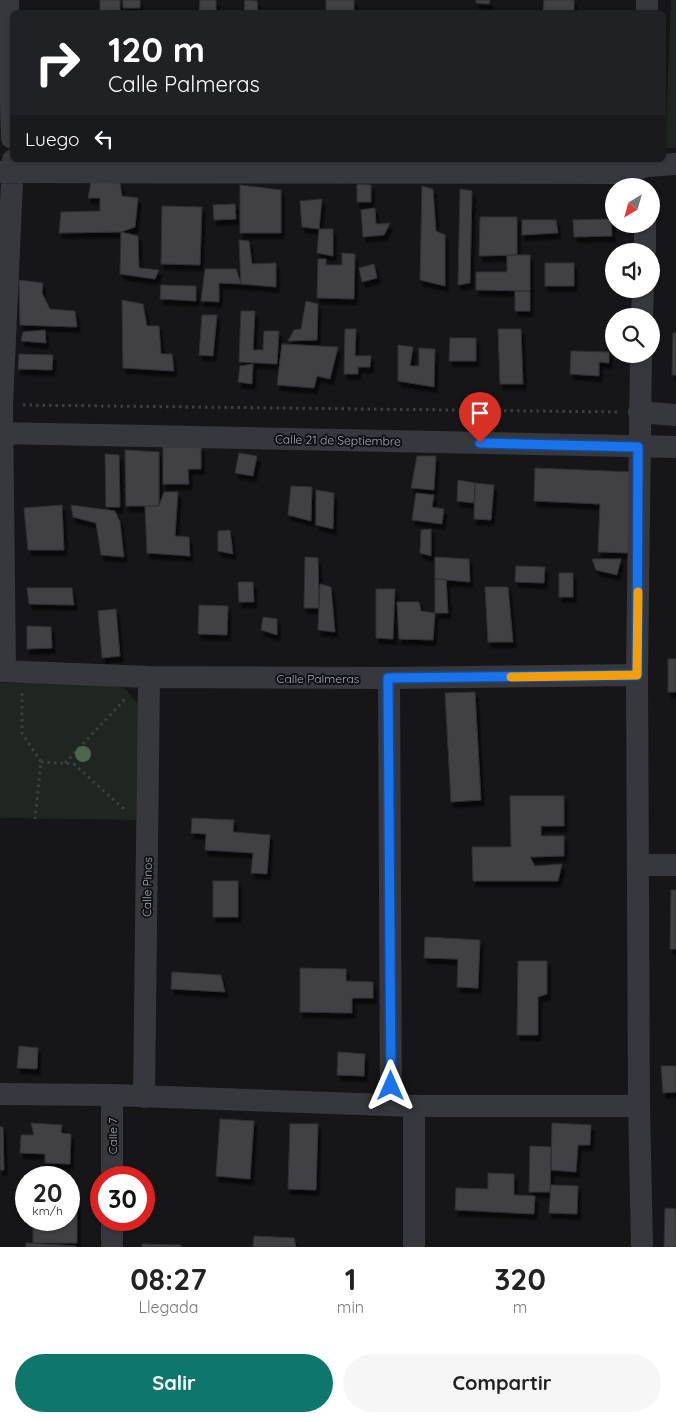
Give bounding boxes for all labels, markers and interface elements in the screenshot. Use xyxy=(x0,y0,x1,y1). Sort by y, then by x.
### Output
text: 120 m xyxy=(108,27,205,71)
icon: right xyxy=(25,30,90,95)
text: Calle Palmeras xyxy=(108,70,260,98)
icon: left xyxy=(90,125,118,153)
text: Luego xyxy=(25,127,80,151)
north arrow xyxy=(605,178,660,232)
map controls xyxy=(605,178,660,363)
button: sound xyxy=(605,243,660,298)
button: search xyxy=(605,308,660,363)
pin xyxy=(459,392,501,443)
icon: arrive xyxy=(466,399,494,427)
street label: Calle 21 de Septiembre xyxy=(275,431,401,449)
street label: Calle Palmeras xyxy=(277,671,360,686)
street label: Calle Pinos xyxy=(139,856,155,917)
position arrow xyxy=(364,1059,416,1111)
street label: Calle 7 xyxy=(105,1118,120,1154)
speed limit sign: 30 xyxy=(90,1166,155,1231)
text: 20 xyxy=(33,1177,62,1208)
text: km/h xyxy=(32,1203,63,1218)
text: 08:27 xyxy=(130,1260,207,1298)
text: 1 xyxy=(345,1260,356,1298)
text: 320 xyxy=(494,1260,546,1298)
text: Llegada xyxy=(138,1297,198,1317)
text: min xyxy=(337,1297,364,1317)
text: m xyxy=(513,1297,527,1317)
button: Salir xyxy=(15,1354,333,1412)
button: Compartir xyxy=(343,1354,661,1412)

